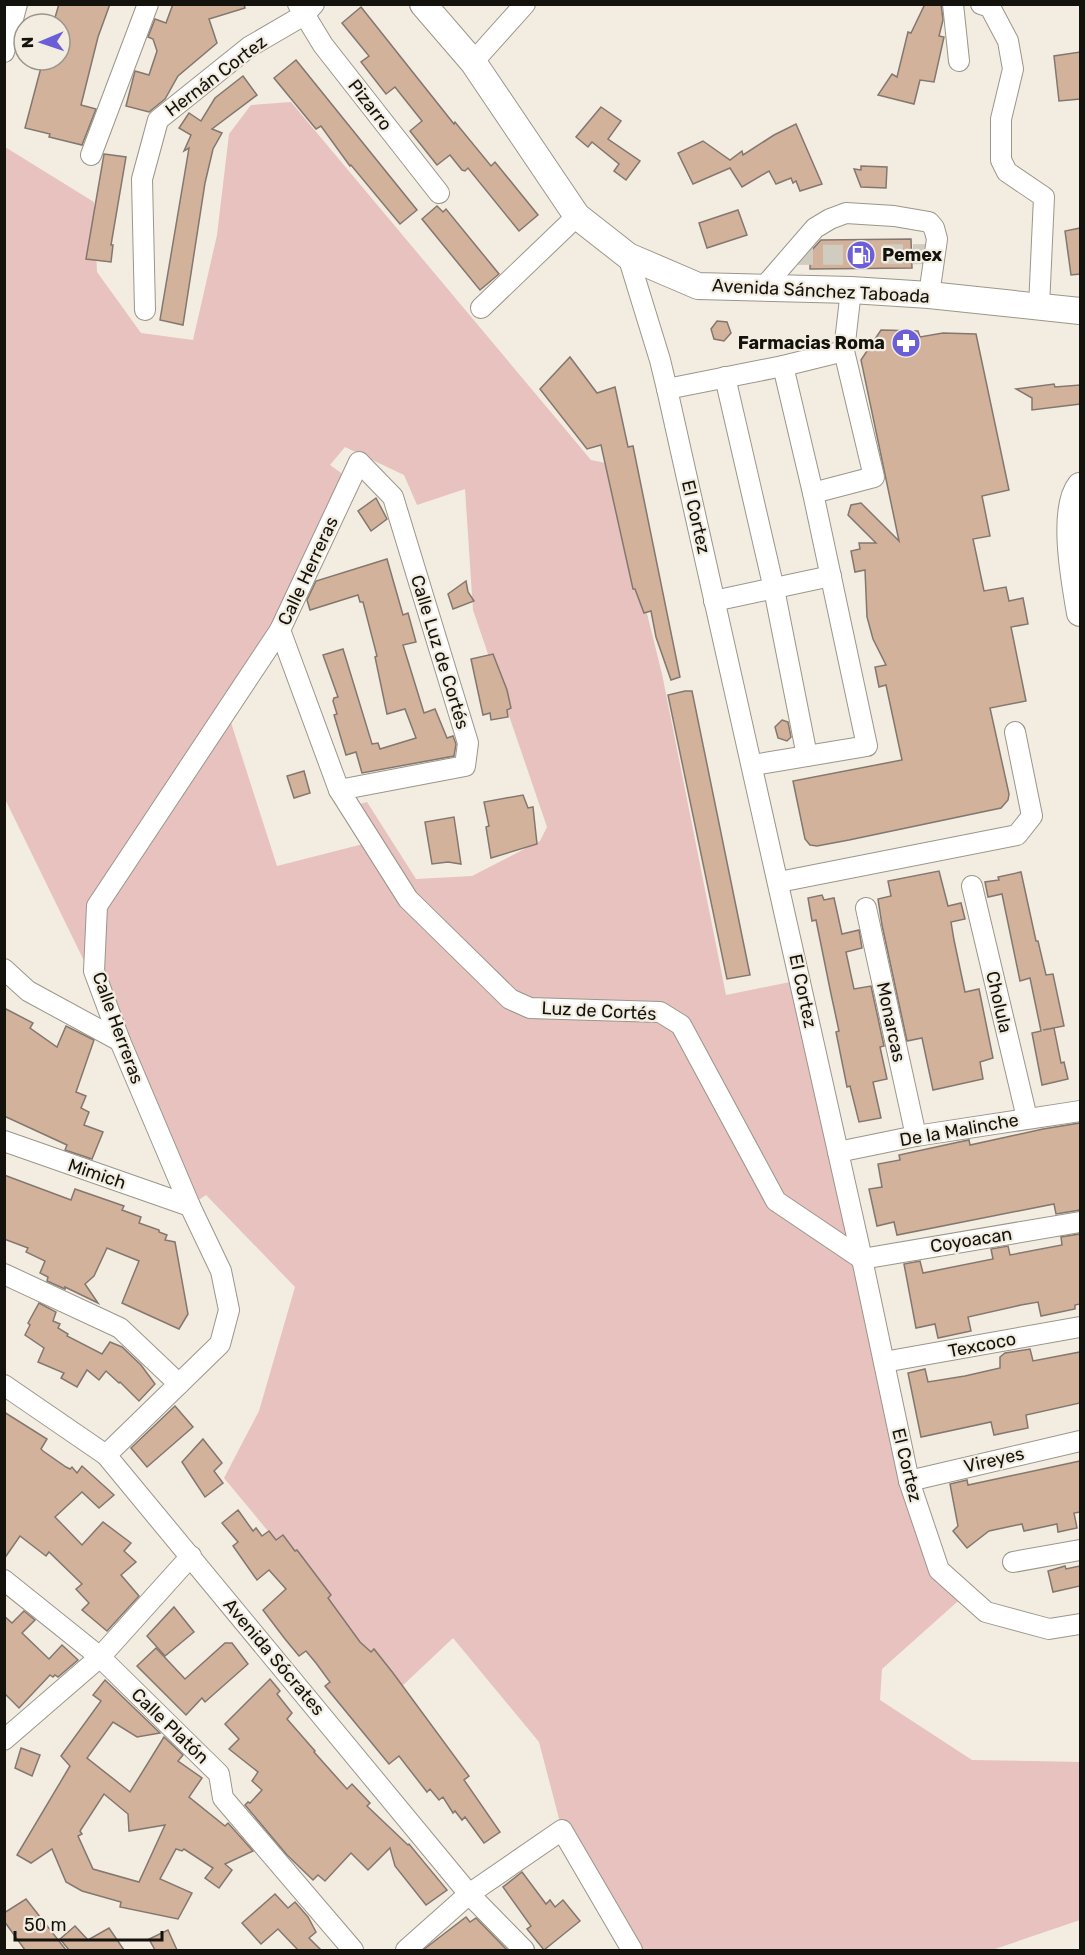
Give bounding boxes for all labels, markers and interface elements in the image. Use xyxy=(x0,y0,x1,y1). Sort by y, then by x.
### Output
north arrow xyxy=(12,12,72,72)
street label: Hernán Cortez xyxy=(161,31,271,121)
text: N xyxy=(18,36,37,49)
street label: Pizarro xyxy=(343,75,397,135)
fuel station icon: Pemex xyxy=(845,239,877,271)
place label: Pemex xyxy=(882,244,943,266)
street label: Avenida Sánchez Taboada xyxy=(712,274,930,308)
pharmacy icon: Farmacias Roma xyxy=(890,327,922,359)
place label: Farmacias Roma xyxy=(738,332,885,354)
street label: El Cortez xyxy=(677,478,715,556)
street label: Calle Herreras xyxy=(273,513,343,629)
street label: Calle Luz de Cortés xyxy=(406,572,474,732)
street label: El Cortez xyxy=(784,952,822,1030)
street label: Calle Herreras xyxy=(88,969,148,1087)
street label: Cholula xyxy=(981,969,1017,1035)
street label: Monarcas xyxy=(872,980,910,1064)
street label: Luz de Cortés xyxy=(541,997,657,1025)
street label: De la Malinche xyxy=(898,1109,1020,1151)
street label: Mimich xyxy=(65,1154,129,1194)
street label: Coyoacan xyxy=(928,1223,1014,1257)
street label: Texcoco xyxy=(946,1328,1018,1362)
street label: El Cortez xyxy=(887,1426,927,1504)
street label: Vireyes xyxy=(962,1442,1026,1478)
street label: Avenida Sócrates xyxy=(219,1594,329,1720)
street label: Calle Platón xyxy=(127,1684,213,1768)
scale bar xyxy=(15,1904,162,1942)
text: 50 m xyxy=(24,1914,67,1936)

